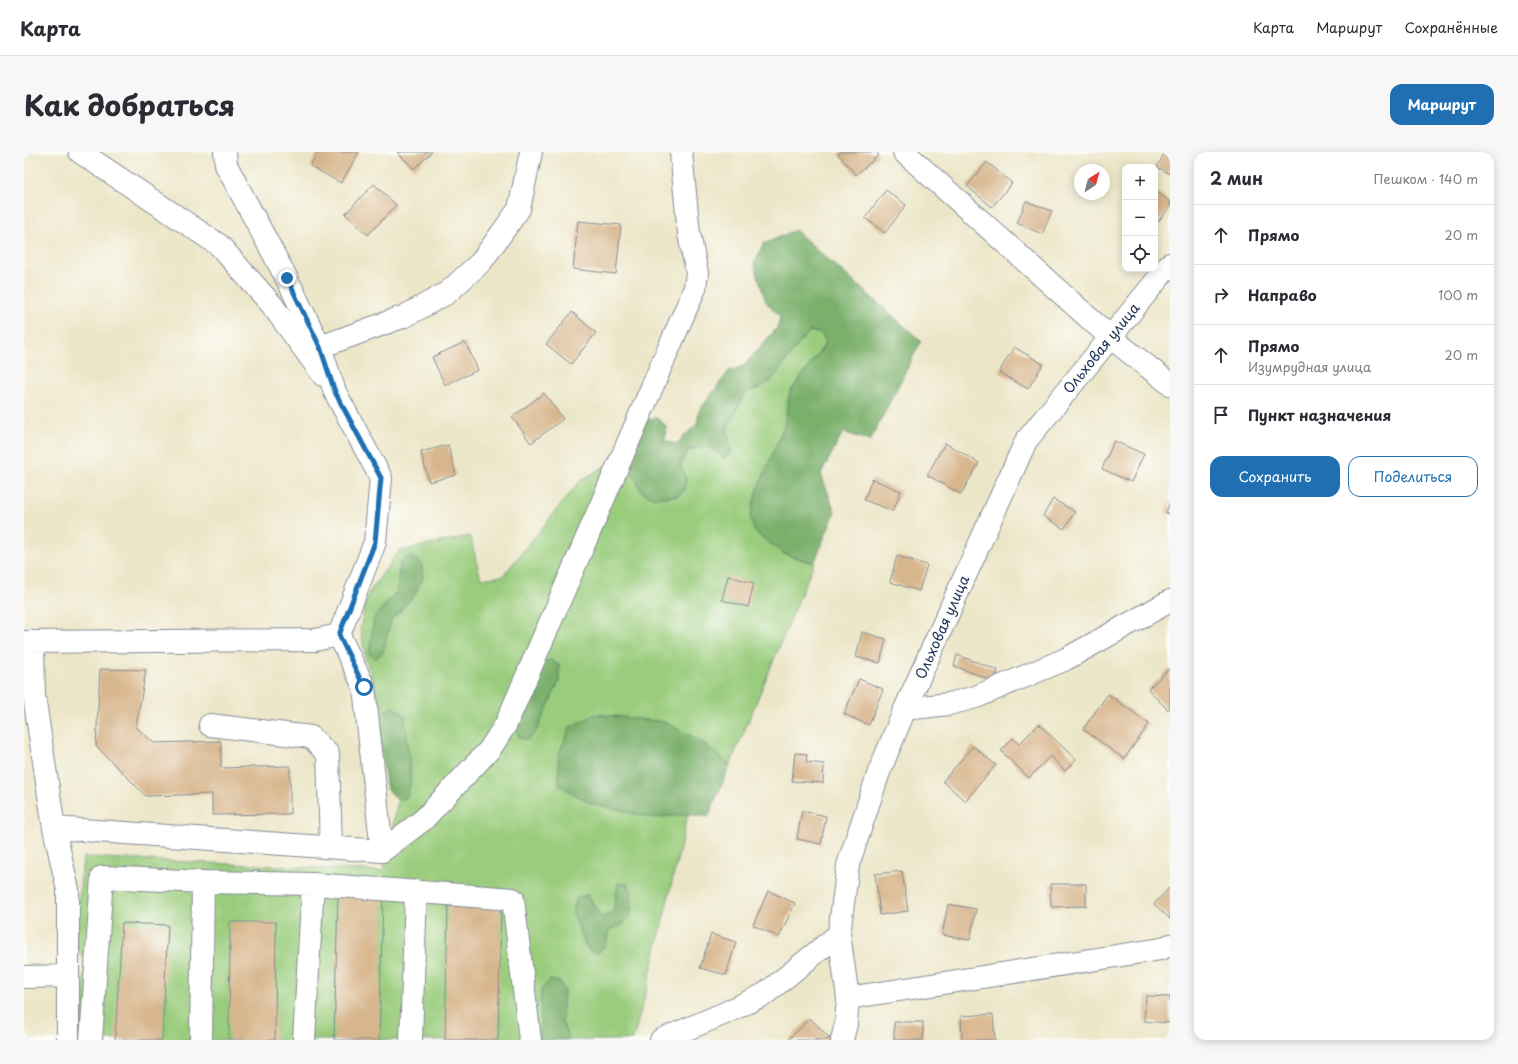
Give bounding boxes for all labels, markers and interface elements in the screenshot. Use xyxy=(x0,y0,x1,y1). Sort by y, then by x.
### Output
text: Карта xyxy=(20,14,81,42)
text: Карта xyxy=(1253,17,1294,38)
text: Маршрут xyxy=(1316,17,1382,38)
text: Сохранённые xyxy=(1404,17,1498,38)
text: Как добраться xyxy=(24,83,235,126)
button: Маршрут xyxy=(1390,84,1494,125)
north arrow xyxy=(1074,164,1110,200)
map controls xyxy=(1122,164,1158,272)
button: + xyxy=(1122,164,1158,200)
text: 2 мин xyxy=(1210,165,1263,191)
text: Пешком · 140 m xyxy=(1374,169,1478,188)
button: − xyxy=(1122,200,1158,236)
text: Прямо xyxy=(1248,223,1299,246)
icon: ahead xyxy=(1210,224,1232,246)
text: 20 m xyxy=(1444,225,1478,244)
button: locate xyxy=(1122,236,1158,272)
route end xyxy=(278,269,296,287)
text: Направо xyxy=(1248,283,1317,306)
icon: right xyxy=(1210,284,1232,306)
text: 100 m xyxy=(1438,285,1478,304)
street label: Ольховая улица xyxy=(1058,298,1144,398)
text: Прямо xyxy=(1248,334,1299,357)
icon: ahead xyxy=(1210,344,1232,366)
text: 20 m xyxy=(1444,345,1478,364)
text: Изумрудная улица xyxy=(1248,357,1371,376)
text: Пункт назначения xyxy=(1248,403,1391,426)
icon: arrive xyxy=(1210,404,1232,426)
button: Сохранить xyxy=(1210,456,1340,497)
button: Поделиться xyxy=(1348,456,1478,497)
street label: Ольховая улица xyxy=(910,572,974,682)
route start xyxy=(355,678,373,696)

